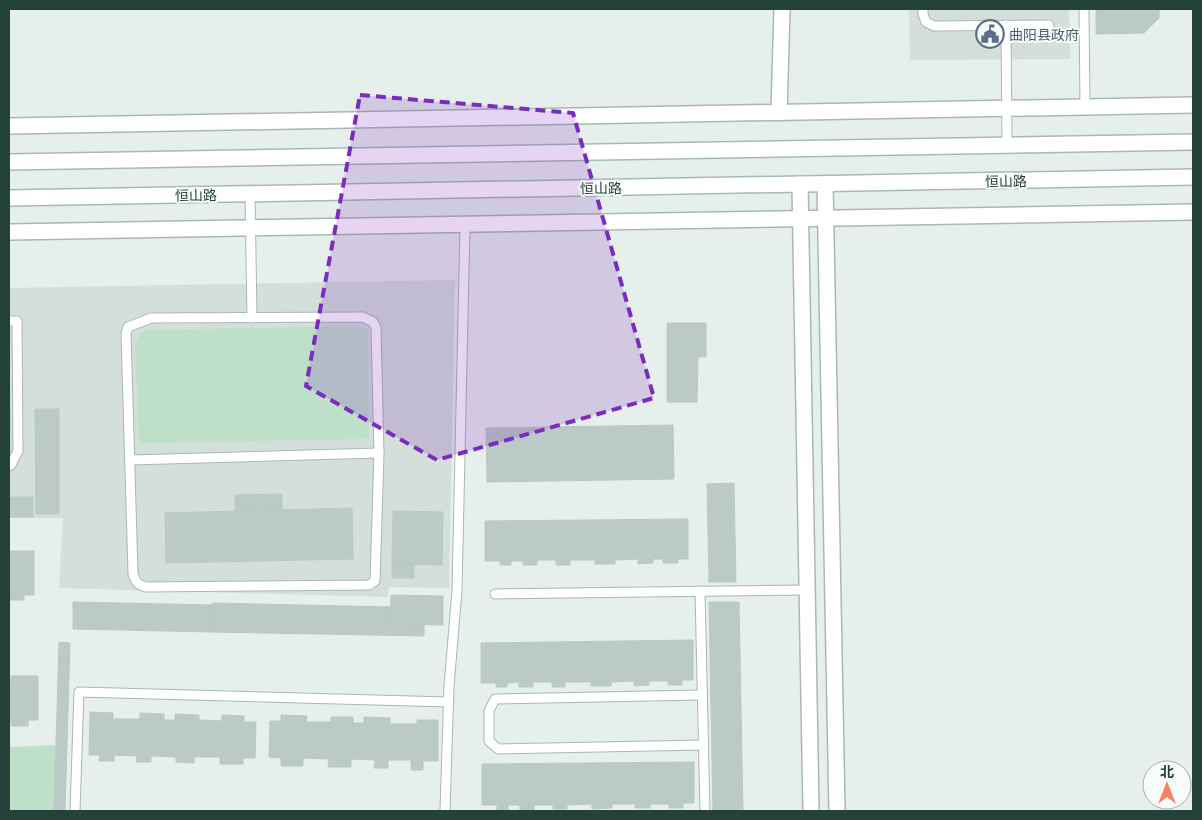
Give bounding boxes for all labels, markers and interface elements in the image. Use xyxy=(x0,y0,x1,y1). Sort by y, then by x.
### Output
public building icon: 曲阳县政府 xyxy=(975,19,1005,49)
place label: 曲阳县政府 xyxy=(1009,25,1079,44)
street label: 恒山路 xyxy=(985,171,1027,191)
street label: 恒山路 xyxy=(580,178,622,198)
street label: 恒山路 xyxy=(175,185,217,205)
north arrow xyxy=(1142,760,1192,810)
text: 北 xyxy=(1160,762,1174,781)

